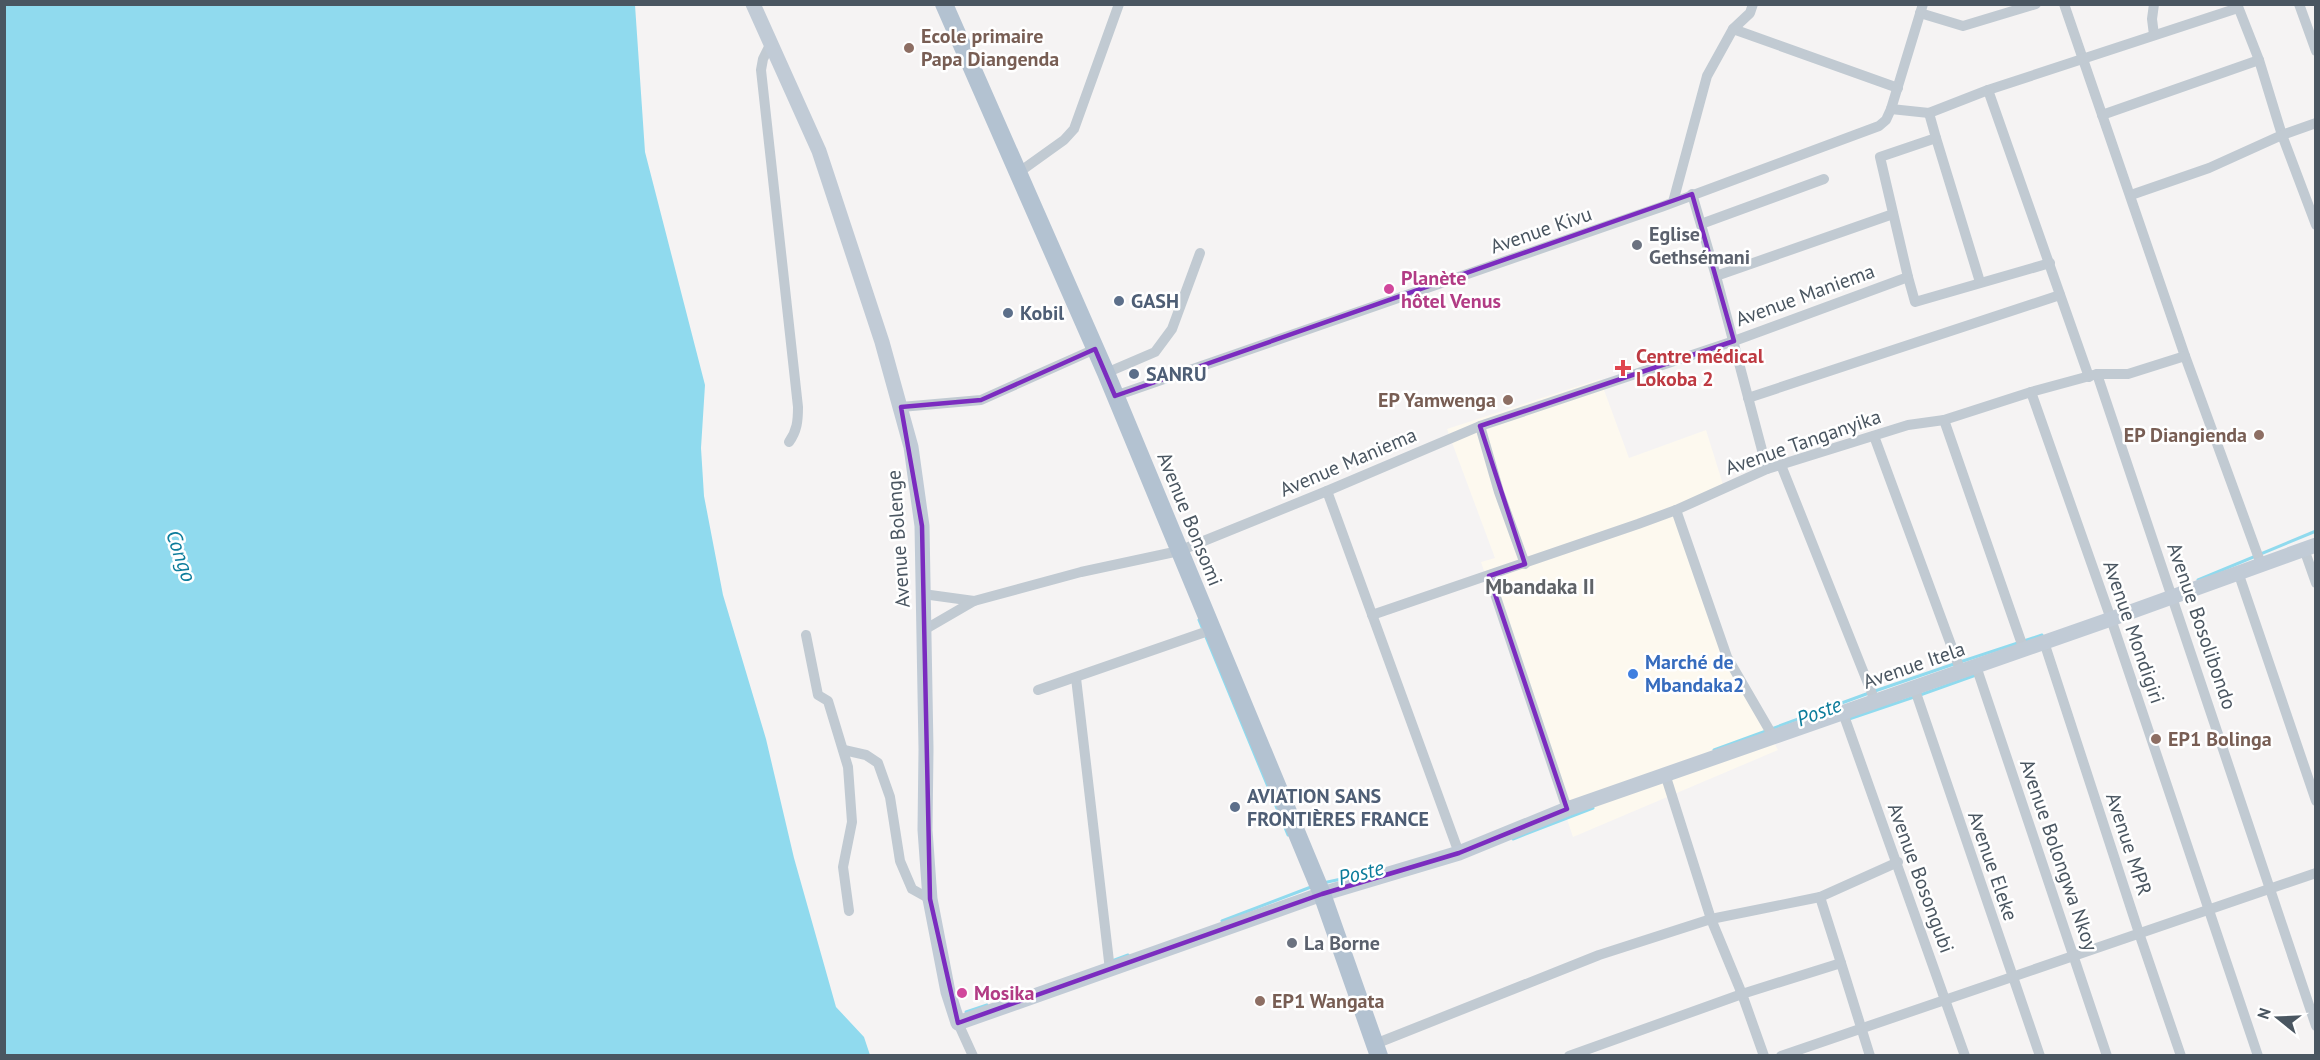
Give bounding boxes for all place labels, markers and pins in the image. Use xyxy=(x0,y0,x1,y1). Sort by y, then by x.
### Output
place label: Ecole primaire Papa Diangenda xyxy=(921,23,1059,72)
marker: Ecole primaire Papa Diangenda xyxy=(902,41,916,55)
place label: Eglise Gethsémani xyxy=(1649,221,1750,270)
marker: Eglise Gethsémani xyxy=(1630,238,1644,252)
place label: Planète hôtel Venus xyxy=(1401,265,1501,314)
marker: Planète hôtel Venus xyxy=(1382,282,1396,296)
place label: GASH xyxy=(1131,288,1179,314)
marker: GASH xyxy=(1112,294,1126,308)
place label: Kobil xyxy=(1020,300,1064,326)
marker: Kobil xyxy=(1001,306,1015,320)
place label: Centre médical Lokoba 2 xyxy=(1636,343,1764,392)
marker: Centre médical Lokoba 2 xyxy=(1614,359,1632,377)
place label: SANRU xyxy=(1146,361,1206,387)
marker: SANRU xyxy=(1127,367,1141,381)
place label: EP Yamwenga xyxy=(1378,387,1496,413)
marker: EP Yamwenga xyxy=(1501,393,1515,407)
place label: EP Diangienda xyxy=(2124,422,2247,448)
marker: EP Diangienda xyxy=(2252,428,2266,442)
place label: Marché de Mbandaka2 xyxy=(1645,649,1744,698)
marker: Marché de Mbandaka2 xyxy=(1626,667,1640,681)
place label: EP1 Bolinga xyxy=(2168,726,2272,752)
marker: EP1 Bolinga xyxy=(2149,732,2163,746)
place label: AVIATION SANS FRONTIÈRES FRANCE xyxy=(1247,783,1429,832)
marker: AVIATION SANS FRONTIÈRES FRANCE xyxy=(1228,800,1242,814)
place label: La Borne xyxy=(1304,930,1380,956)
marker: La Borne xyxy=(1285,936,1299,950)
place label: Mosika xyxy=(974,980,1034,1006)
marker: Mosika xyxy=(955,986,969,1000)
place label: EP1 Wangata xyxy=(1272,988,1384,1014)
marker: EP1 Wangata xyxy=(1253,994,1267,1008)

